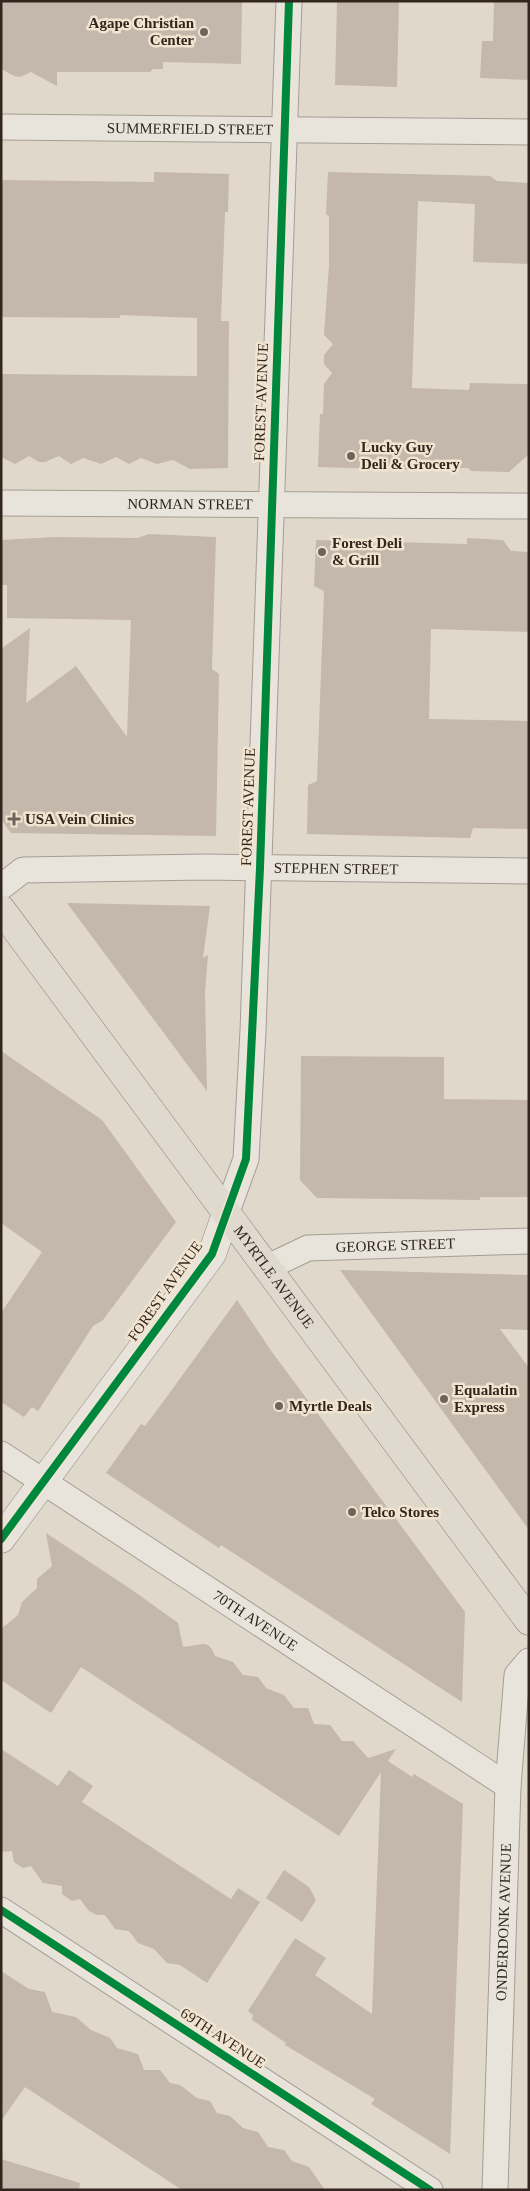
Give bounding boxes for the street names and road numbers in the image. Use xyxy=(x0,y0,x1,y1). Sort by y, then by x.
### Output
street label: SUMMERFIELD STREET xyxy=(107,120,273,138)
street label: FOREST AVENUE xyxy=(251,343,271,461)
street label: NORMAN STREET xyxy=(127,496,253,512)
street label: FOREST AVENUE xyxy=(238,748,258,866)
street label: STEPHEN STREET xyxy=(274,860,399,877)
street label: MYRTLE AVENUE xyxy=(231,1223,317,1331)
street label: GEORGE STREET xyxy=(335,1235,456,1255)
street label: FOREST AVENUE xyxy=(125,1238,205,1344)
street label: 70TH AVENUE xyxy=(210,1587,301,1654)
street label: ONDERDONK AVENUE xyxy=(493,1843,514,2001)
street label: 69TH AVENUE xyxy=(178,2005,268,2071)

